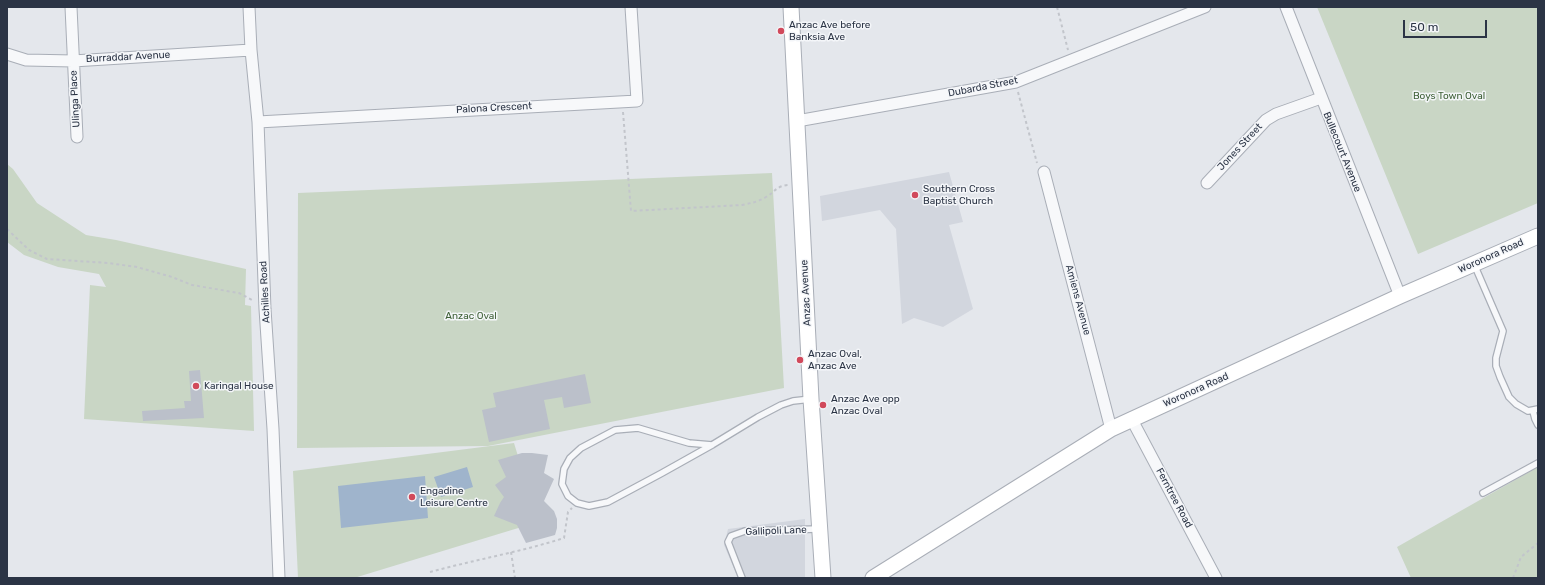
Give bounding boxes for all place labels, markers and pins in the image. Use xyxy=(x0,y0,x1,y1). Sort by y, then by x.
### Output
place label: Anzac Ave before Banksia Ave xyxy=(789,19,870,42)
marker: Anzac Ave before Banksia Ave xyxy=(776,26,786,36)
place label: Southern Cross Baptist Church xyxy=(923,183,995,206)
marker: Southern Cross Baptist Church xyxy=(910,190,920,200)
place label: Anzac Oval, Anzac Ave xyxy=(808,348,862,372)
marker: Anzac Oval, Anzac Ave xyxy=(795,355,805,365)
place label: Karingal House xyxy=(204,380,274,392)
marker: Karingal House xyxy=(191,381,201,391)
place label: Anzac Ave opp Anzac Oval xyxy=(831,393,900,416)
marker: Anzac Ave opp Anzac Oval xyxy=(818,400,828,410)
place label: Engadine Leisure Centre xyxy=(420,485,488,508)
marker: Engadine Leisure Centre xyxy=(407,492,417,502)

